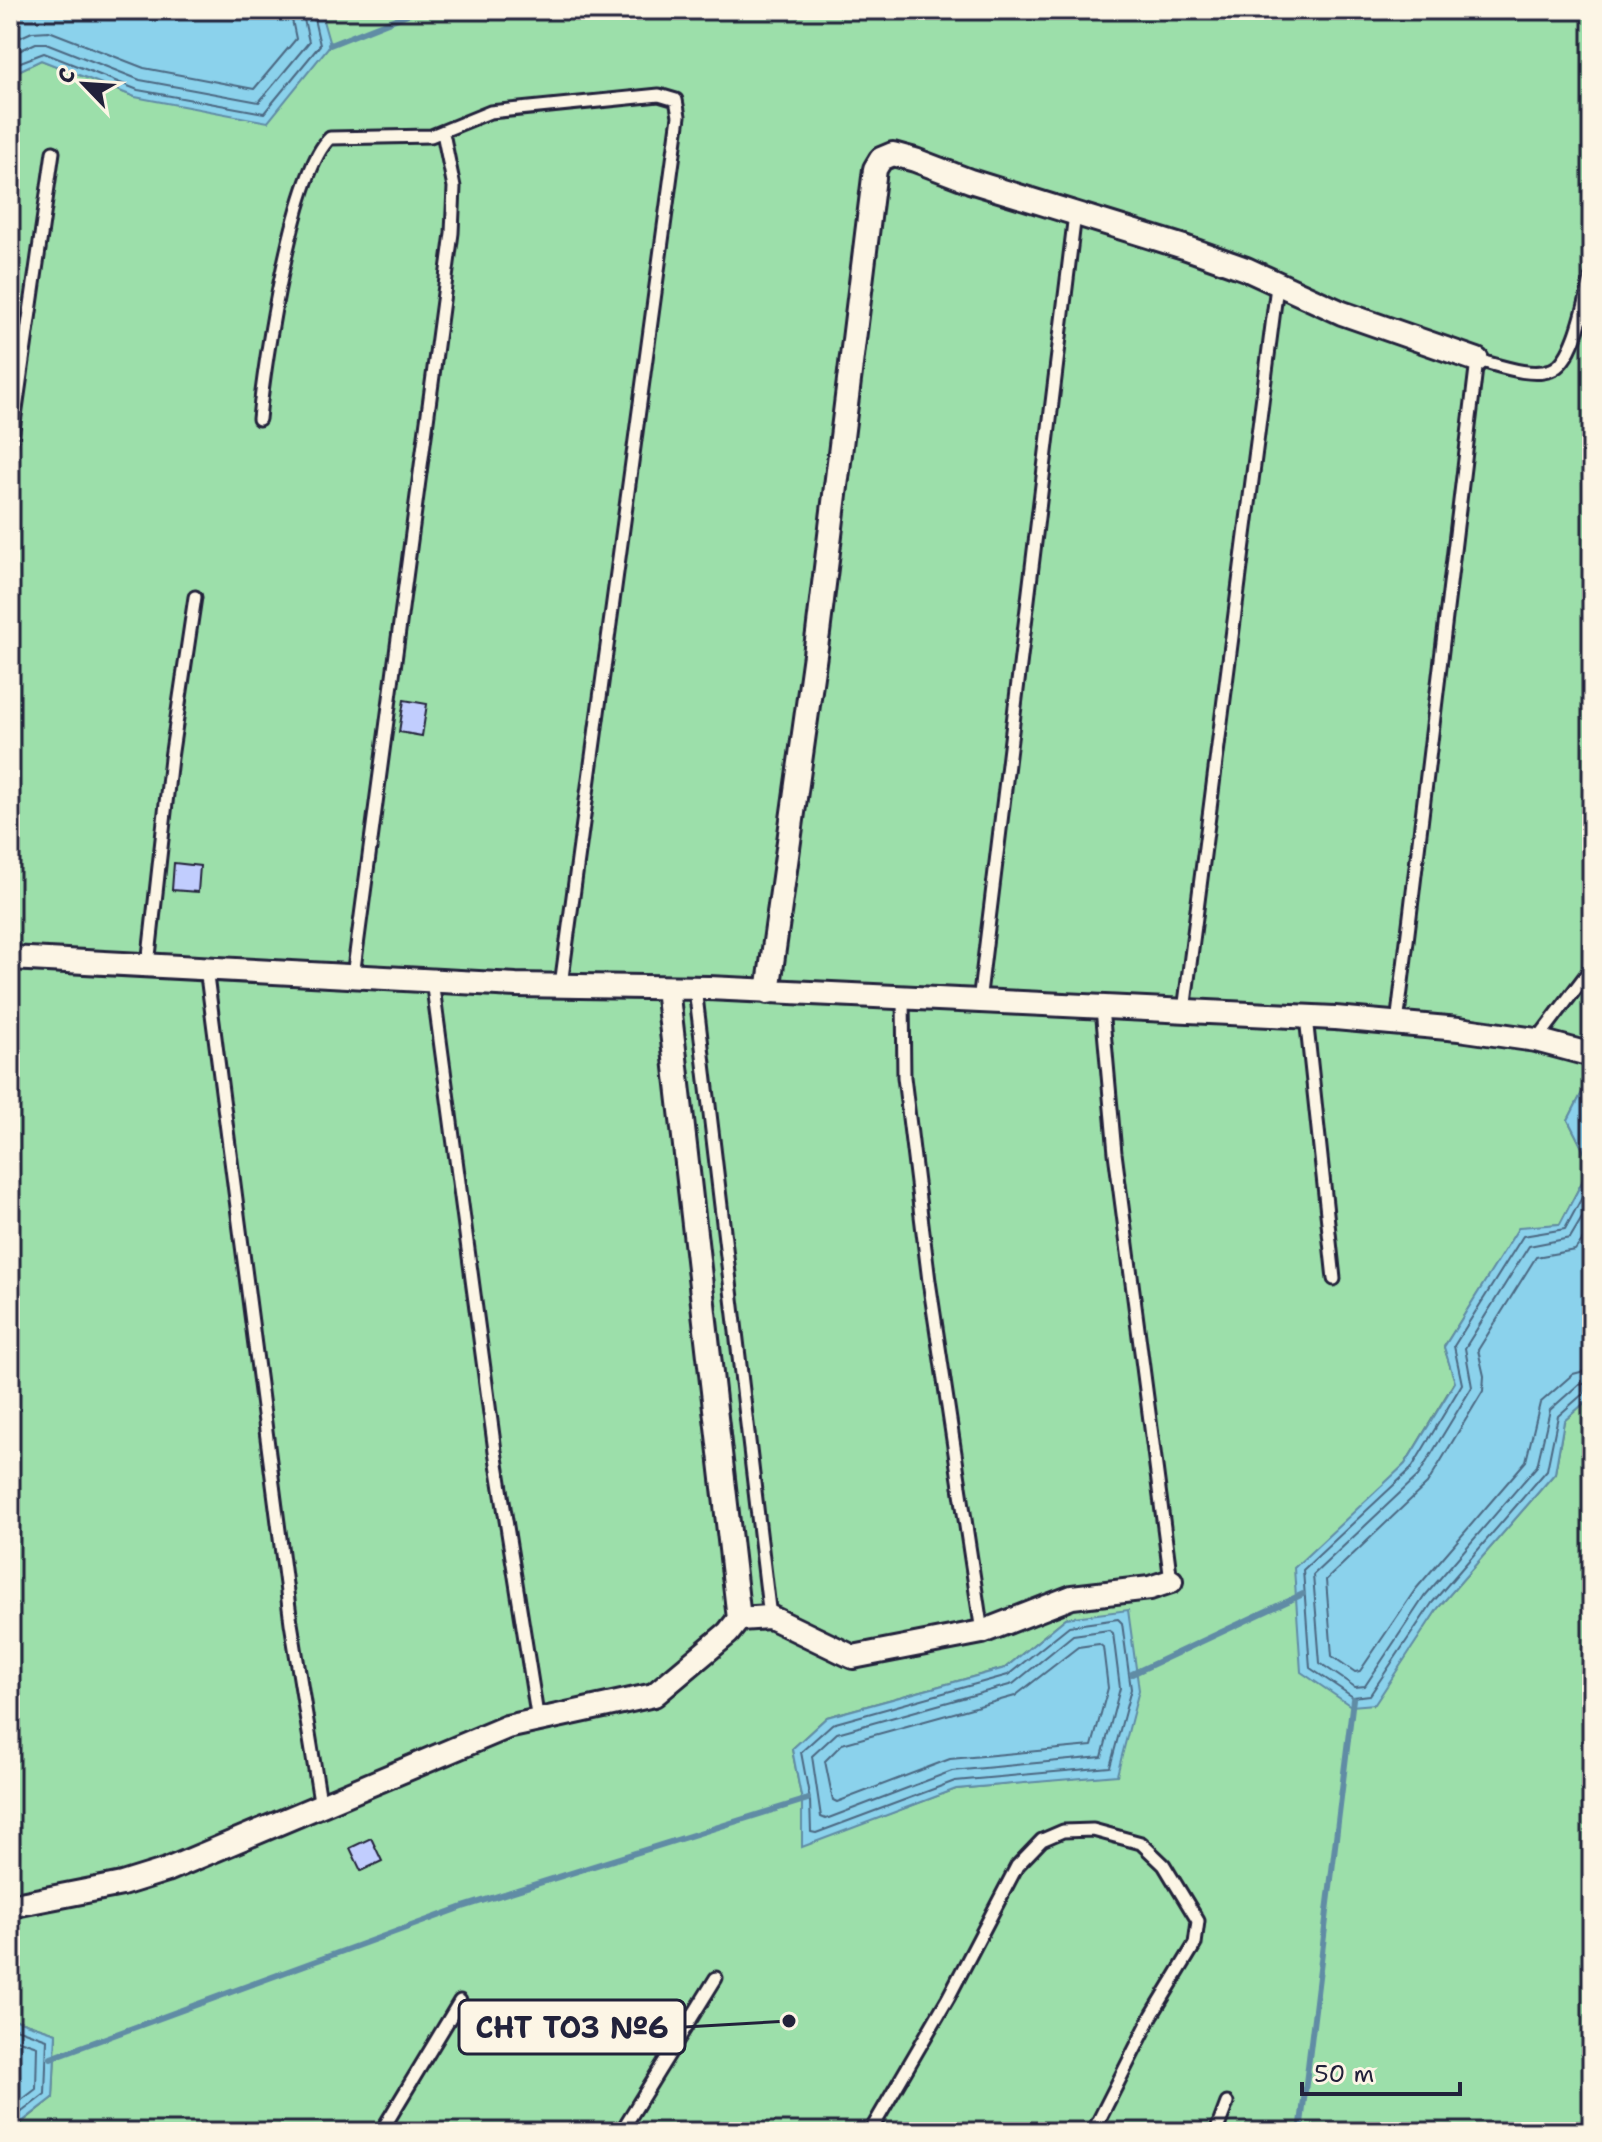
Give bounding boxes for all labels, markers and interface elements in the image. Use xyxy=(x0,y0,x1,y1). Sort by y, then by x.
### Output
north arrow xyxy=(44,44,124,124)
text: С xyxy=(50,64,82,88)
callout: СНТ ТОЗ №6 xyxy=(459,2000,685,2054)
text: СНТ ТОЗ №6 xyxy=(475,2007,669,2048)
scale bar xyxy=(1302,2046,1460,2096)
text: 50 m xyxy=(1314,2058,1374,2090)

